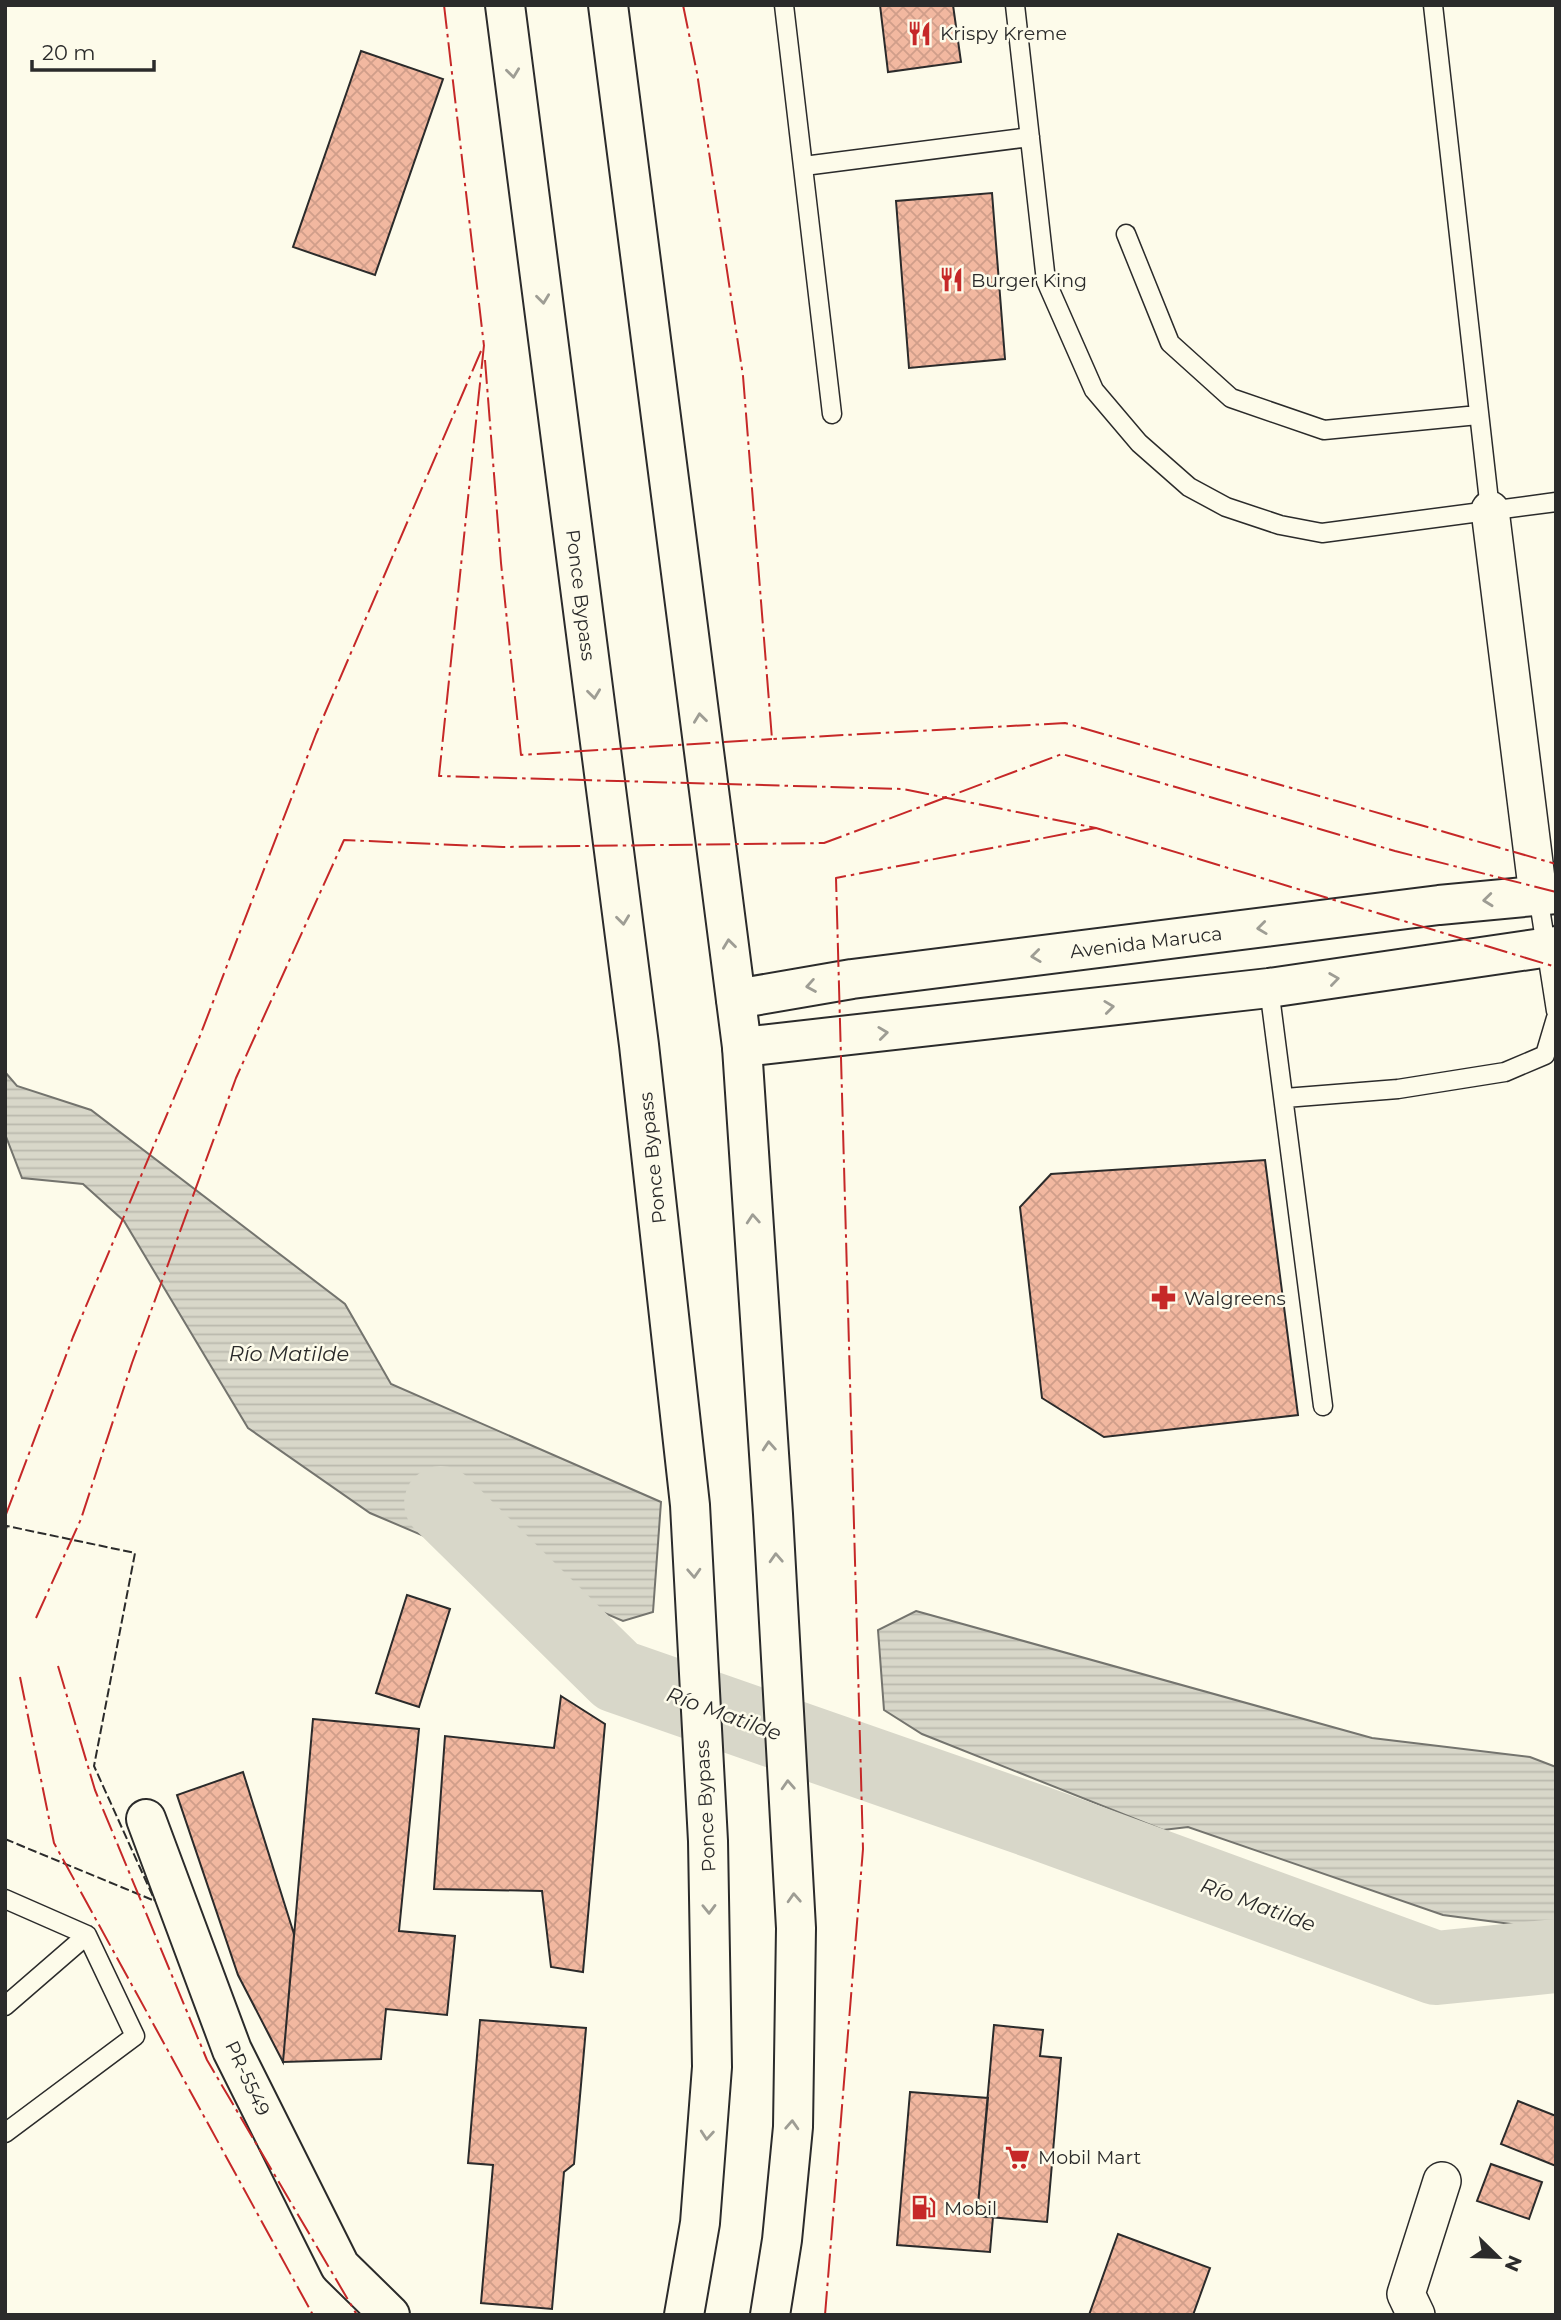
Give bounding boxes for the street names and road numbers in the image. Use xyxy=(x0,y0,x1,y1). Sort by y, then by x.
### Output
street label: Ponce Bypass xyxy=(561,528,600,662)
street label: Avenida Maruca xyxy=(1069,922,1224,963)
street label: Ponce Bypass xyxy=(634,1091,671,1225)
street label: Ponce Bypass xyxy=(691,1739,720,1873)
street label: PR-5549 xyxy=(220,2037,275,2119)

